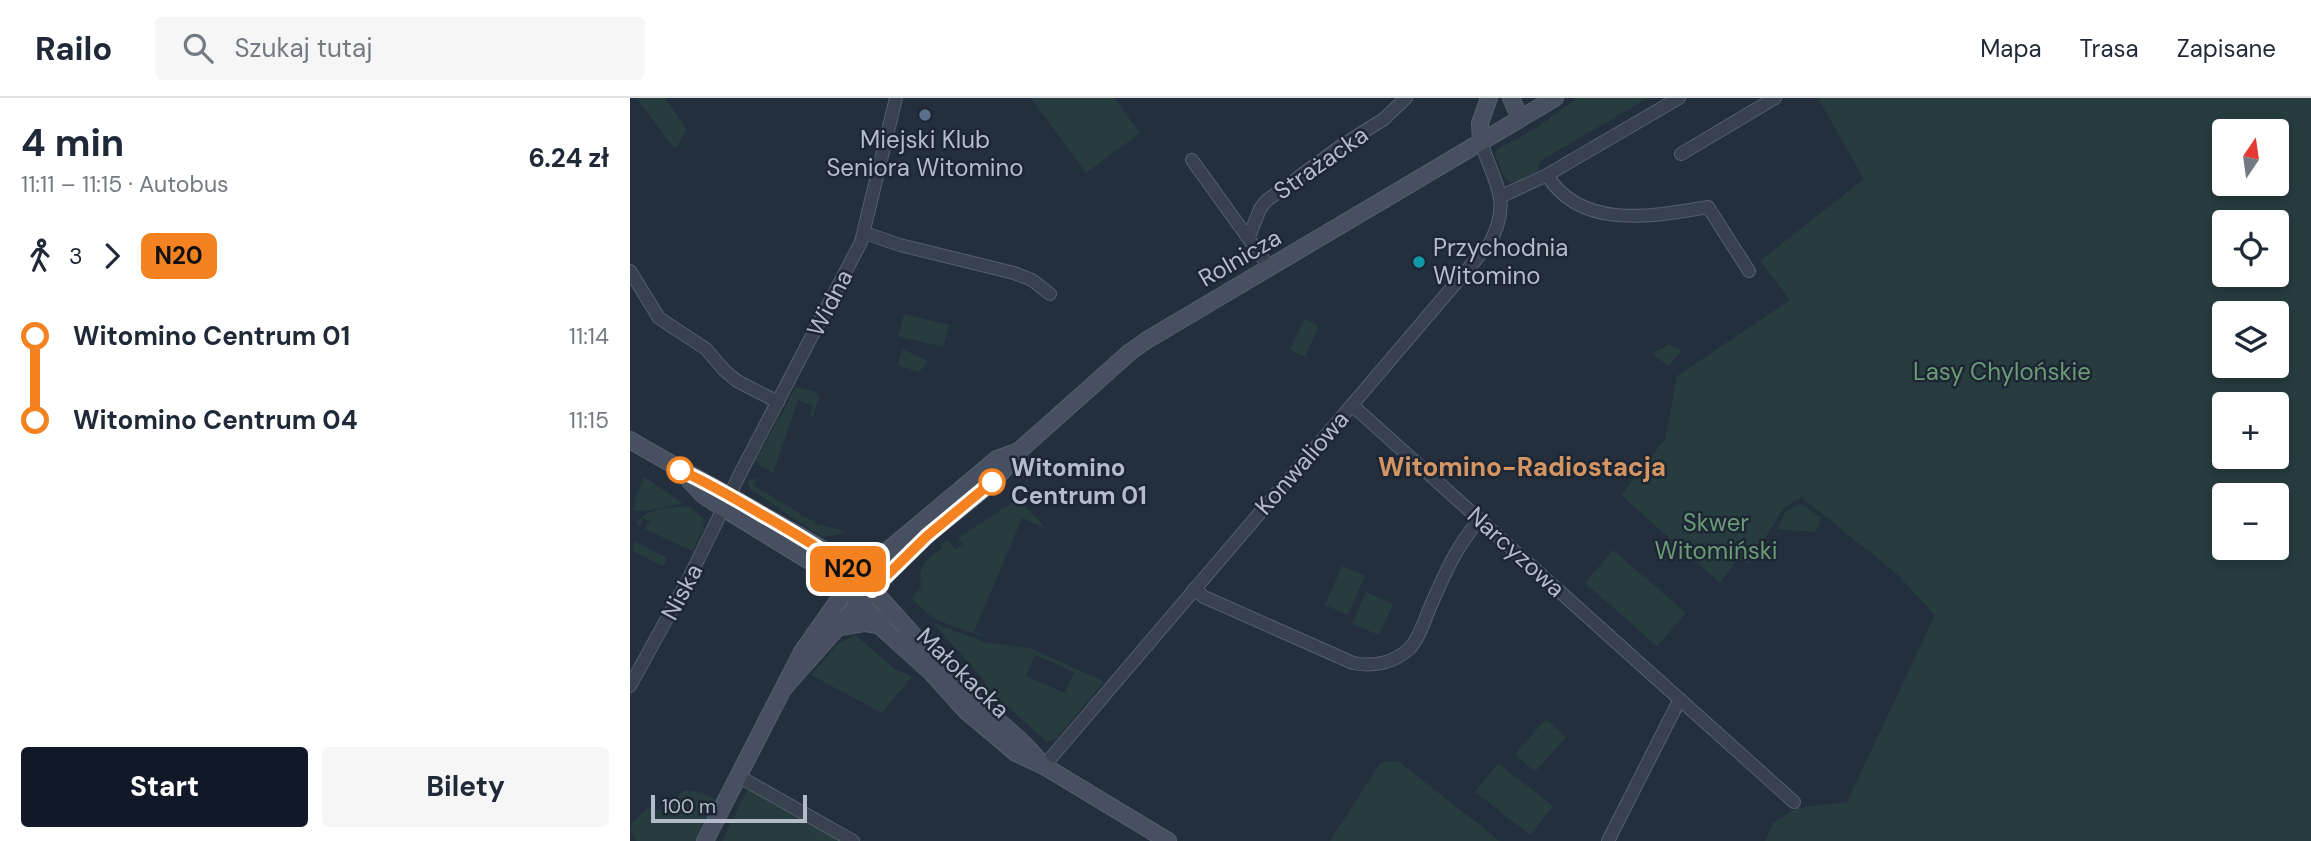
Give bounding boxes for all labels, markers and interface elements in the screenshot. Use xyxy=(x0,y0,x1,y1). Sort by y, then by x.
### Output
search box xyxy=(155,17,645,80)
text: Railo xyxy=(35,27,113,70)
icon: search xyxy=(179,29,217,67)
text: Szukaj tutaj xyxy=(235,31,373,65)
text: Mapa xyxy=(1980,33,2042,64)
text: Trasa xyxy=(2080,33,2139,64)
text: Zapisane xyxy=(2177,33,2276,64)
marker: Miejski Klub Seniora Witomino xyxy=(917,107,933,123)
text: 4 min xyxy=(21,118,124,168)
street label: Strażacka xyxy=(1268,119,1374,206)
north arrow xyxy=(2212,119,2289,196)
map controls xyxy=(2212,119,2289,560)
place label: Miejski Klub Seniora Witomino xyxy=(826,124,1024,183)
text: 6.24 zł xyxy=(529,141,609,175)
text: 11:11 – 11:15 · Autobus xyxy=(21,169,229,199)
button: locate xyxy=(2212,210,2289,287)
street label: Rolnicza xyxy=(1193,222,1287,294)
place label: Przychodnia Witomino xyxy=(1433,232,1568,291)
icon: walk xyxy=(21,237,59,275)
icon: forward xyxy=(93,237,131,275)
text: N20 xyxy=(155,240,203,271)
text: 3 xyxy=(69,241,83,271)
marker: Przychodnia Witomino xyxy=(1411,254,1427,270)
street label: Widna xyxy=(800,264,859,341)
button: layers xyxy=(2212,301,2289,378)
text: Witomino Centrum 01 xyxy=(73,319,350,353)
text: 11:14 xyxy=(569,321,609,351)
park label: Lasy Chylońskie xyxy=(1913,356,2091,387)
button: + xyxy=(2212,392,2289,469)
text: Witomino Centrum 04 xyxy=(73,403,358,437)
street label: Konwaliowa xyxy=(1248,404,1355,521)
text: 11:15 xyxy=(569,405,609,435)
district label: Witomino-Radiostacja xyxy=(1378,450,1666,484)
place label: Witomino Centrum 01 xyxy=(1011,452,1147,511)
unlabelled marker xyxy=(667,457,693,483)
marker: Witomino Centrum 01 xyxy=(979,469,1005,495)
button: − xyxy=(2212,483,2289,560)
street label: Narcyzowa xyxy=(1461,500,1572,604)
park label: Skwer Witomiński xyxy=(1654,507,1778,566)
line badge: N20 xyxy=(808,546,888,592)
text: N20 xyxy=(824,553,872,584)
street label: Niska xyxy=(654,558,709,625)
street label: Małokacka xyxy=(910,621,1016,725)
button: Start xyxy=(21,747,308,827)
button: Bilety xyxy=(322,747,609,827)
scale bar xyxy=(651,792,807,824)
text: 100 m xyxy=(662,794,716,819)

